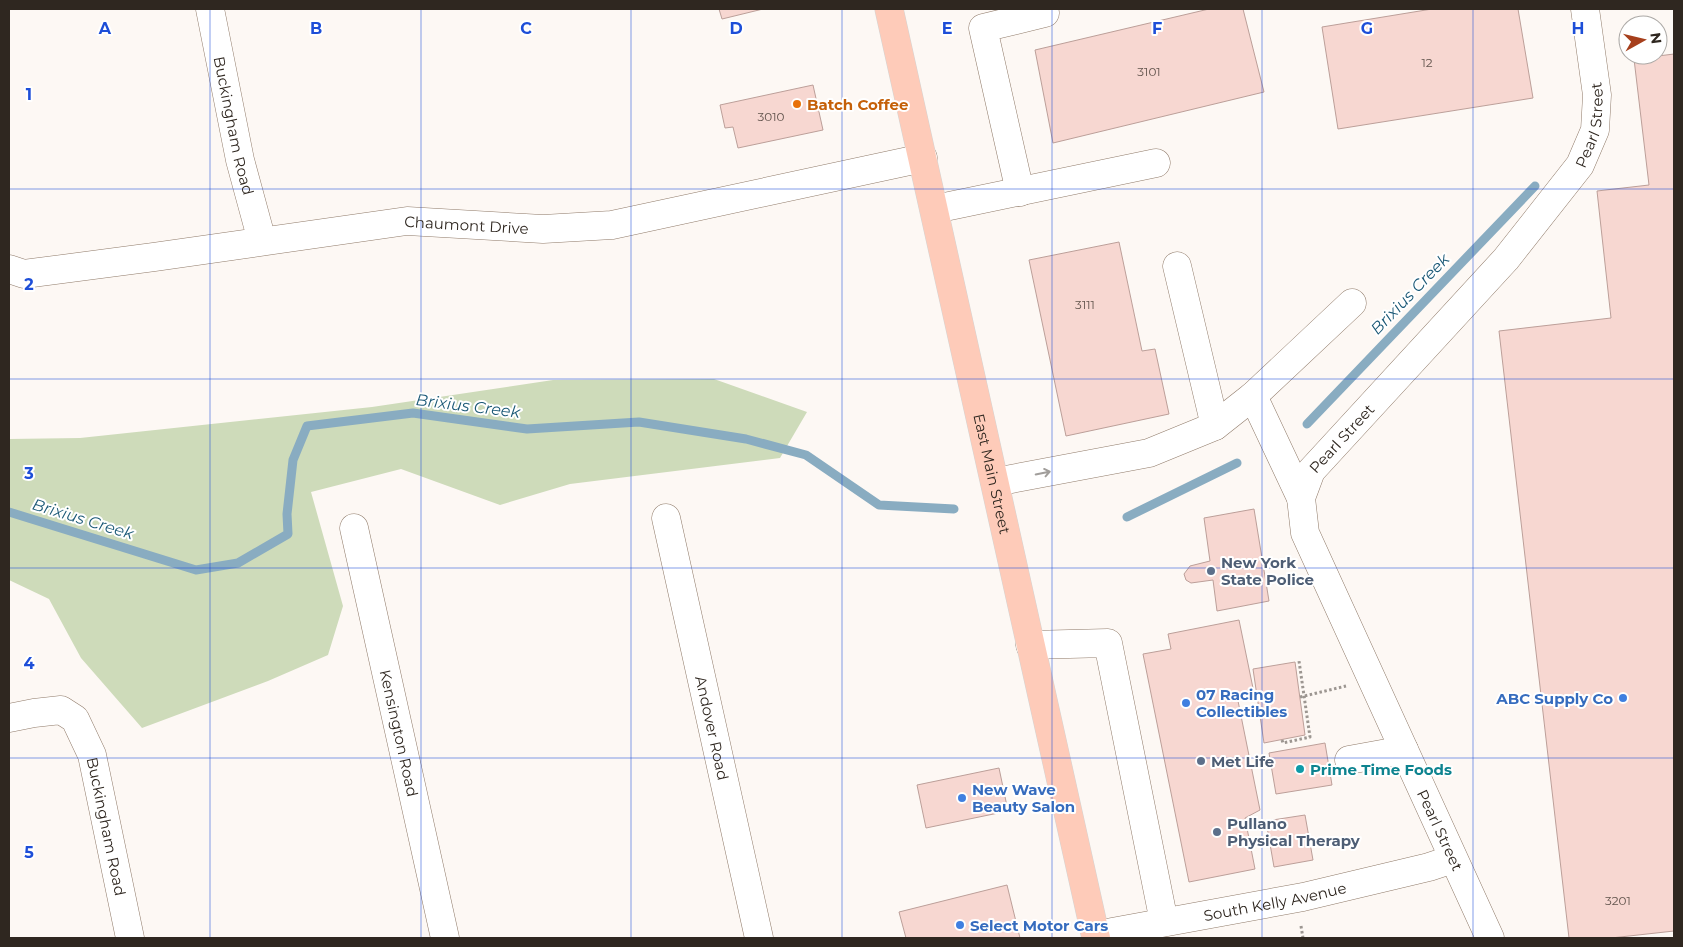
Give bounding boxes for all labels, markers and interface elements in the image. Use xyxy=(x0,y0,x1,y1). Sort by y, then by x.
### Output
north arrow xyxy=(1618,15,1668,65)
text: A xyxy=(98,19,112,38)
text: B xyxy=(310,19,322,38)
text: C xyxy=(520,19,532,38)
text: D xyxy=(729,19,743,38)
text: E xyxy=(942,19,952,38)
text: F xyxy=(1152,19,1162,38)
text: G xyxy=(1361,19,1373,38)
text: H xyxy=(1572,19,1584,38)
text: N xyxy=(1646,31,1666,45)
street label: Buckingham Road xyxy=(210,55,259,197)
house number: 12 xyxy=(1421,55,1433,70)
house number: 3101 xyxy=(1137,64,1161,79)
street label: Pearl Street xyxy=(1571,81,1607,170)
text: 1 xyxy=(26,85,32,104)
place label: Batch Coffee xyxy=(807,95,908,114)
marker: Batch Coffee xyxy=(791,98,803,110)
house number: 3010 xyxy=(758,109,785,124)
street label: Chaumont Drive xyxy=(404,211,529,238)
water label: Brixius Creek xyxy=(1367,249,1454,338)
text: 2 xyxy=(24,275,34,294)
house number: 3111 xyxy=(1075,297,1095,312)
water label: Brixius Creek xyxy=(415,390,523,422)
street label: Pearl Street xyxy=(1305,399,1378,477)
street label: East Main Street xyxy=(970,412,1015,536)
text: 3 xyxy=(23,464,34,483)
one-way arrow xyxy=(1034,468,1050,478)
water label: Brixius Creek xyxy=(30,495,137,544)
place label: New York State Police xyxy=(1221,553,1314,589)
marker: New York State Police xyxy=(1205,565,1217,577)
text: 4 xyxy=(23,654,35,673)
street label: Kensington Road xyxy=(376,668,423,798)
street label: Andover Road xyxy=(692,674,733,782)
place label: 07 Racing Collectibles xyxy=(1196,685,1287,721)
place label: ABC Supply Co xyxy=(1495,689,1613,708)
marker: ABC Supply Co xyxy=(1617,692,1629,704)
marker: 07 Racing Collectibles xyxy=(1180,697,1192,709)
place label: Met Life xyxy=(1211,752,1274,771)
street label: Buckingham Road xyxy=(83,755,130,897)
marker: Met Life xyxy=(1195,755,1207,767)
place label: Prime Time Foods xyxy=(1310,760,1452,779)
marker: Prime Time Foods xyxy=(1294,763,1306,775)
place label: New Wave Beauty Salon xyxy=(972,780,1075,816)
street label: Pearl Street xyxy=(1413,786,1467,874)
marker: New Wave Beauty Salon xyxy=(956,792,968,804)
place label: Pullano Physical Therapy xyxy=(1227,814,1361,850)
marker: Pullano Physical Therapy xyxy=(1211,826,1223,838)
text: 5 xyxy=(24,843,34,862)
street label: South Kelly Avenue xyxy=(1202,878,1348,925)
house number: 3201 xyxy=(1605,893,1631,908)
place label: Select Motor Cars xyxy=(970,916,1108,935)
marker: Select Motor Cars xyxy=(954,919,966,931)

